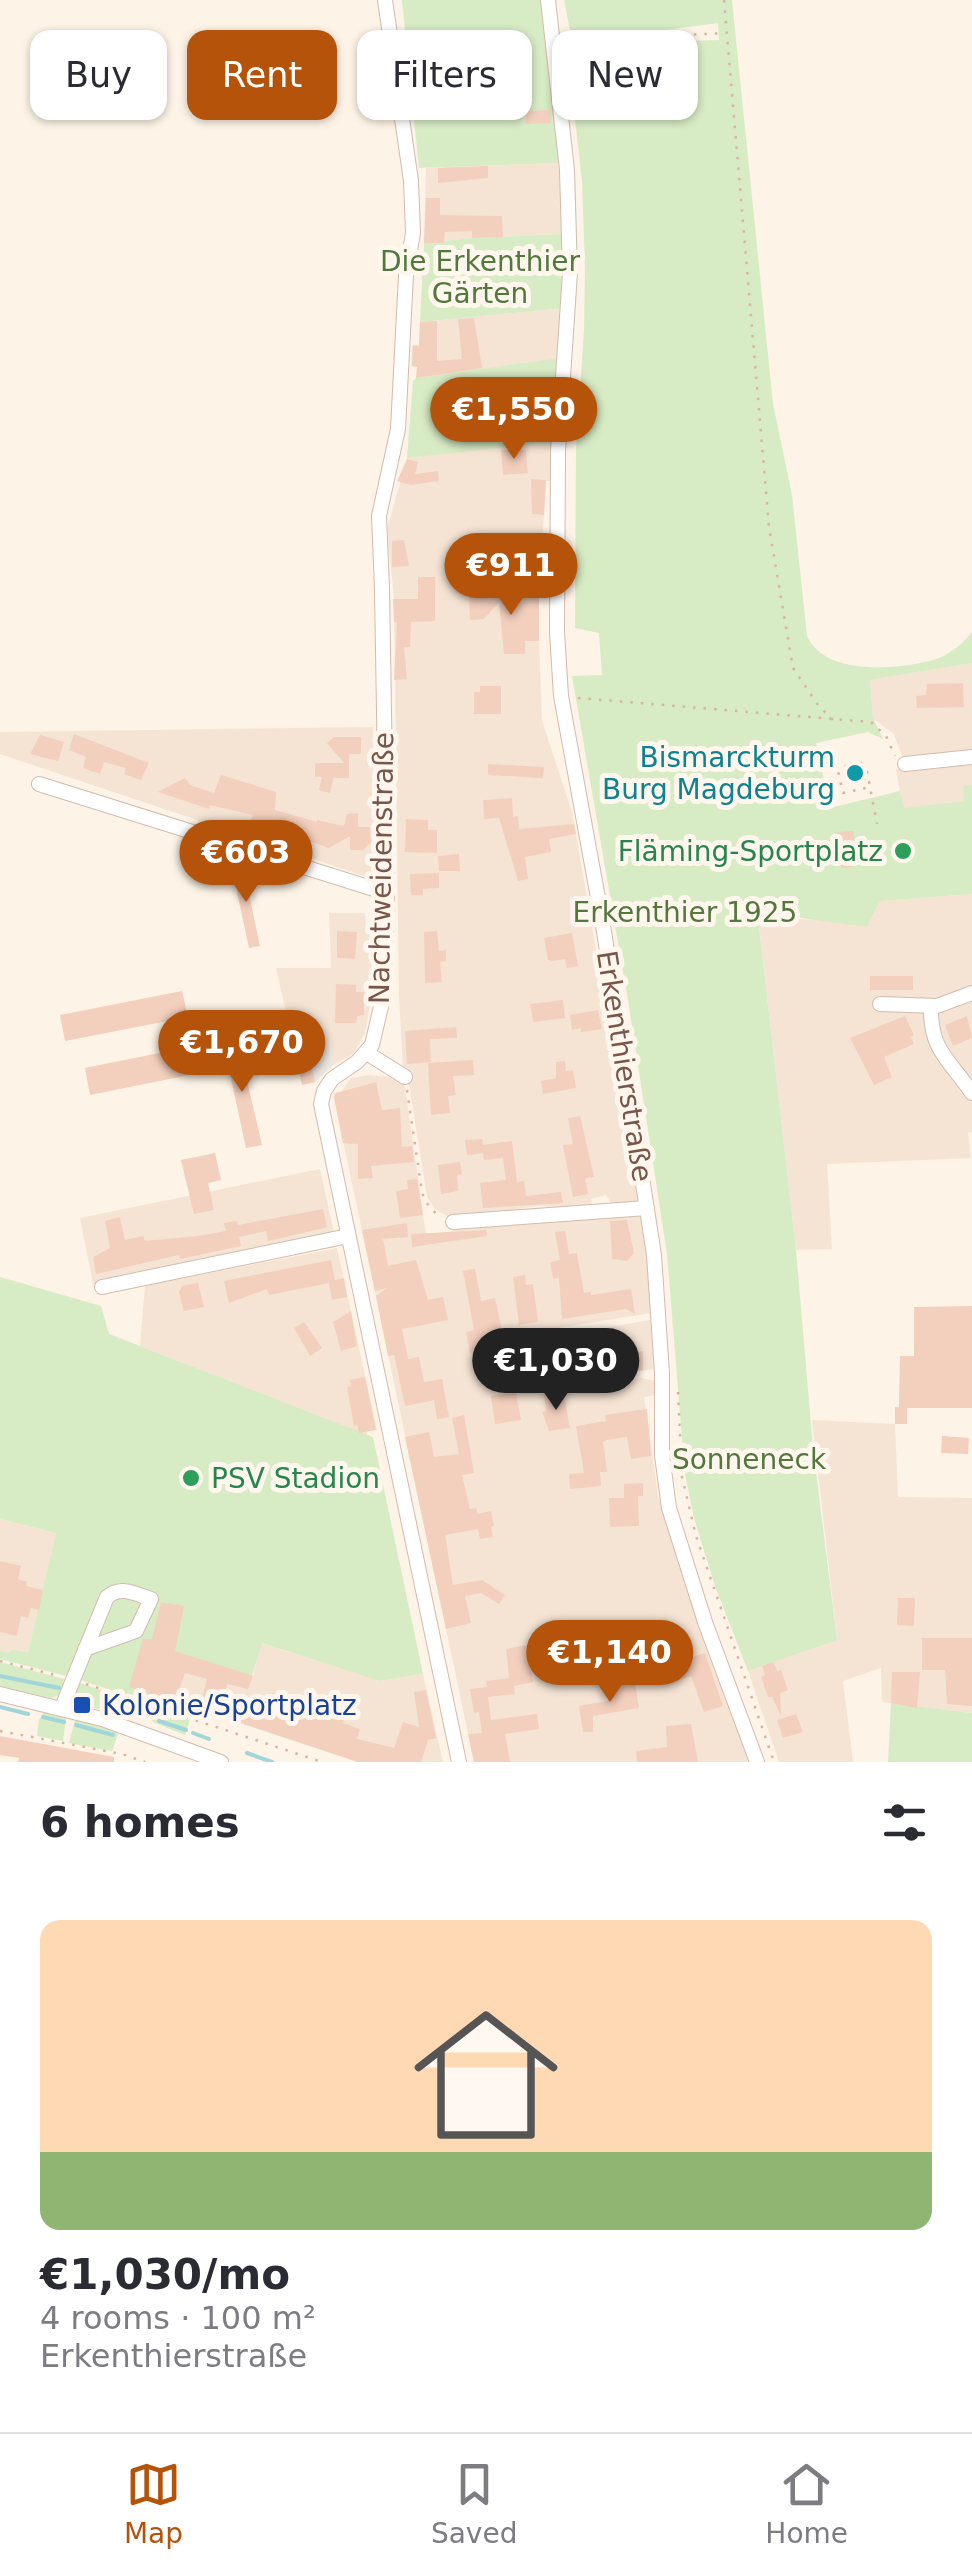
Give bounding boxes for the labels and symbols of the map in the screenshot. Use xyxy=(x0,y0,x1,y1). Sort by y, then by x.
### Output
park label: Die Erkenthier Gärten xyxy=(380,245,581,310)
pin: €1,550 xyxy=(433,377,595,462)
pin: €911 xyxy=(452,533,570,618)
street label: Nachtweidenstraße xyxy=(363,732,400,1004)
place label: Bismarckturm Burg Magdeburg xyxy=(602,741,835,806)
marker: Bismarckturm Burg Magdeburg xyxy=(844,762,866,784)
pin: €603 xyxy=(187,820,305,905)
place label: Fläming-Sportplatz xyxy=(618,835,883,868)
marker: Fläming-Sportplatz xyxy=(892,840,914,862)
park label: Erkenthier 1925 xyxy=(573,896,797,929)
street label: Erkenthierstraße xyxy=(590,948,659,1184)
pin: €1,670 xyxy=(161,1010,323,1095)
pin: €1,030 xyxy=(475,1328,637,1413)
park label: Sonneneck xyxy=(672,1443,827,1476)
place label: PSV Stadion xyxy=(211,1462,380,1495)
marker: PSV Stadion xyxy=(180,1467,202,1489)
pin: €1,140 xyxy=(529,1620,691,1705)
place label: Kolonie/Sportplatz xyxy=(102,1689,357,1722)
marker: Kolonie/Sportplatz xyxy=(71,1694,93,1716)

